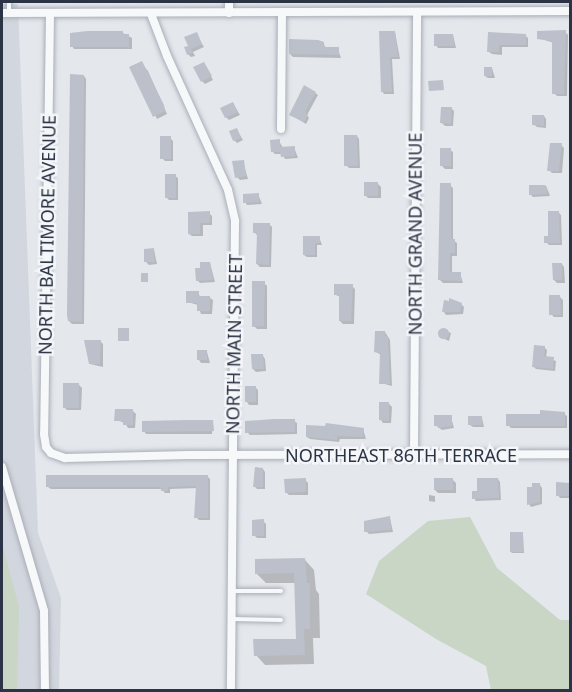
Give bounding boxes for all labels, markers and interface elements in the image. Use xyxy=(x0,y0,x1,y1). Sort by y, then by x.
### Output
street label: NORTH BALTIMORE AVENUE xyxy=(34,115,60,355)
street label: NORTH GRAND AVENUE xyxy=(404,133,426,335)
street label: NORTH MAIN STREET xyxy=(222,254,246,434)
street label: NORTHEAST 86TH TERRACE xyxy=(285,444,517,466)

